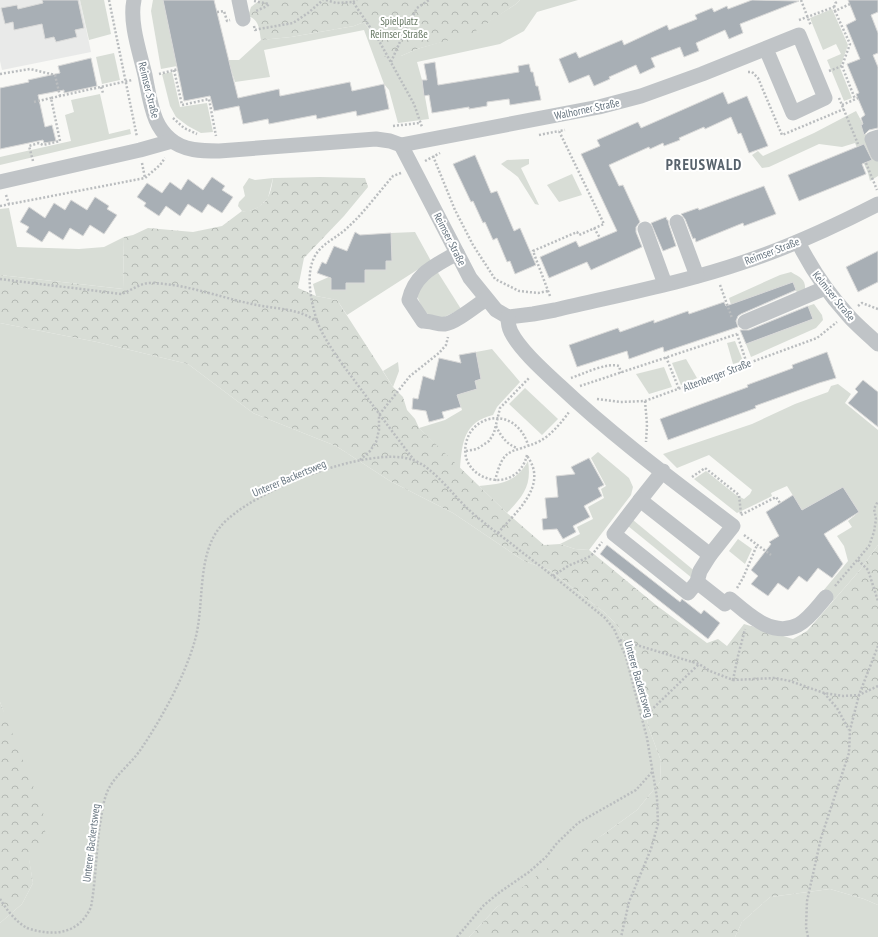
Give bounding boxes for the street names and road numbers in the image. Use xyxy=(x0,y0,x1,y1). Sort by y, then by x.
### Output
street label: Reimser Straße xyxy=(135,60,163,120)
street label: Walhorner Straße xyxy=(553,95,621,123)
street label: Reimser Straße xyxy=(431,210,470,268)
street label: Reimser Straße xyxy=(743,234,802,268)
street label: Kelmiser Straße xyxy=(810,268,859,324)
street label: Altenberger Straße xyxy=(681,355,754,394)
street label: Unterer Backertsweg xyxy=(250,456,328,500)
street label: Unterer Backertsweg xyxy=(621,639,657,719)
street label: Unterer Backertsweg xyxy=(79,803,103,883)

